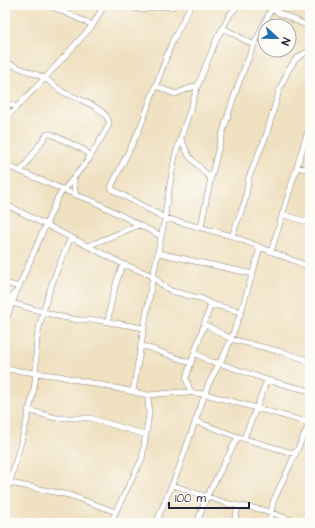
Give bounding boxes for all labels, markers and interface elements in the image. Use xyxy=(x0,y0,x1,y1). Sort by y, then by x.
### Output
north arrow xyxy=(257,18,297,58)
text: N xyxy=(278,36,294,48)
scale bar xyxy=(169,484,249,510)
text: 100 m xyxy=(175,490,206,507)

